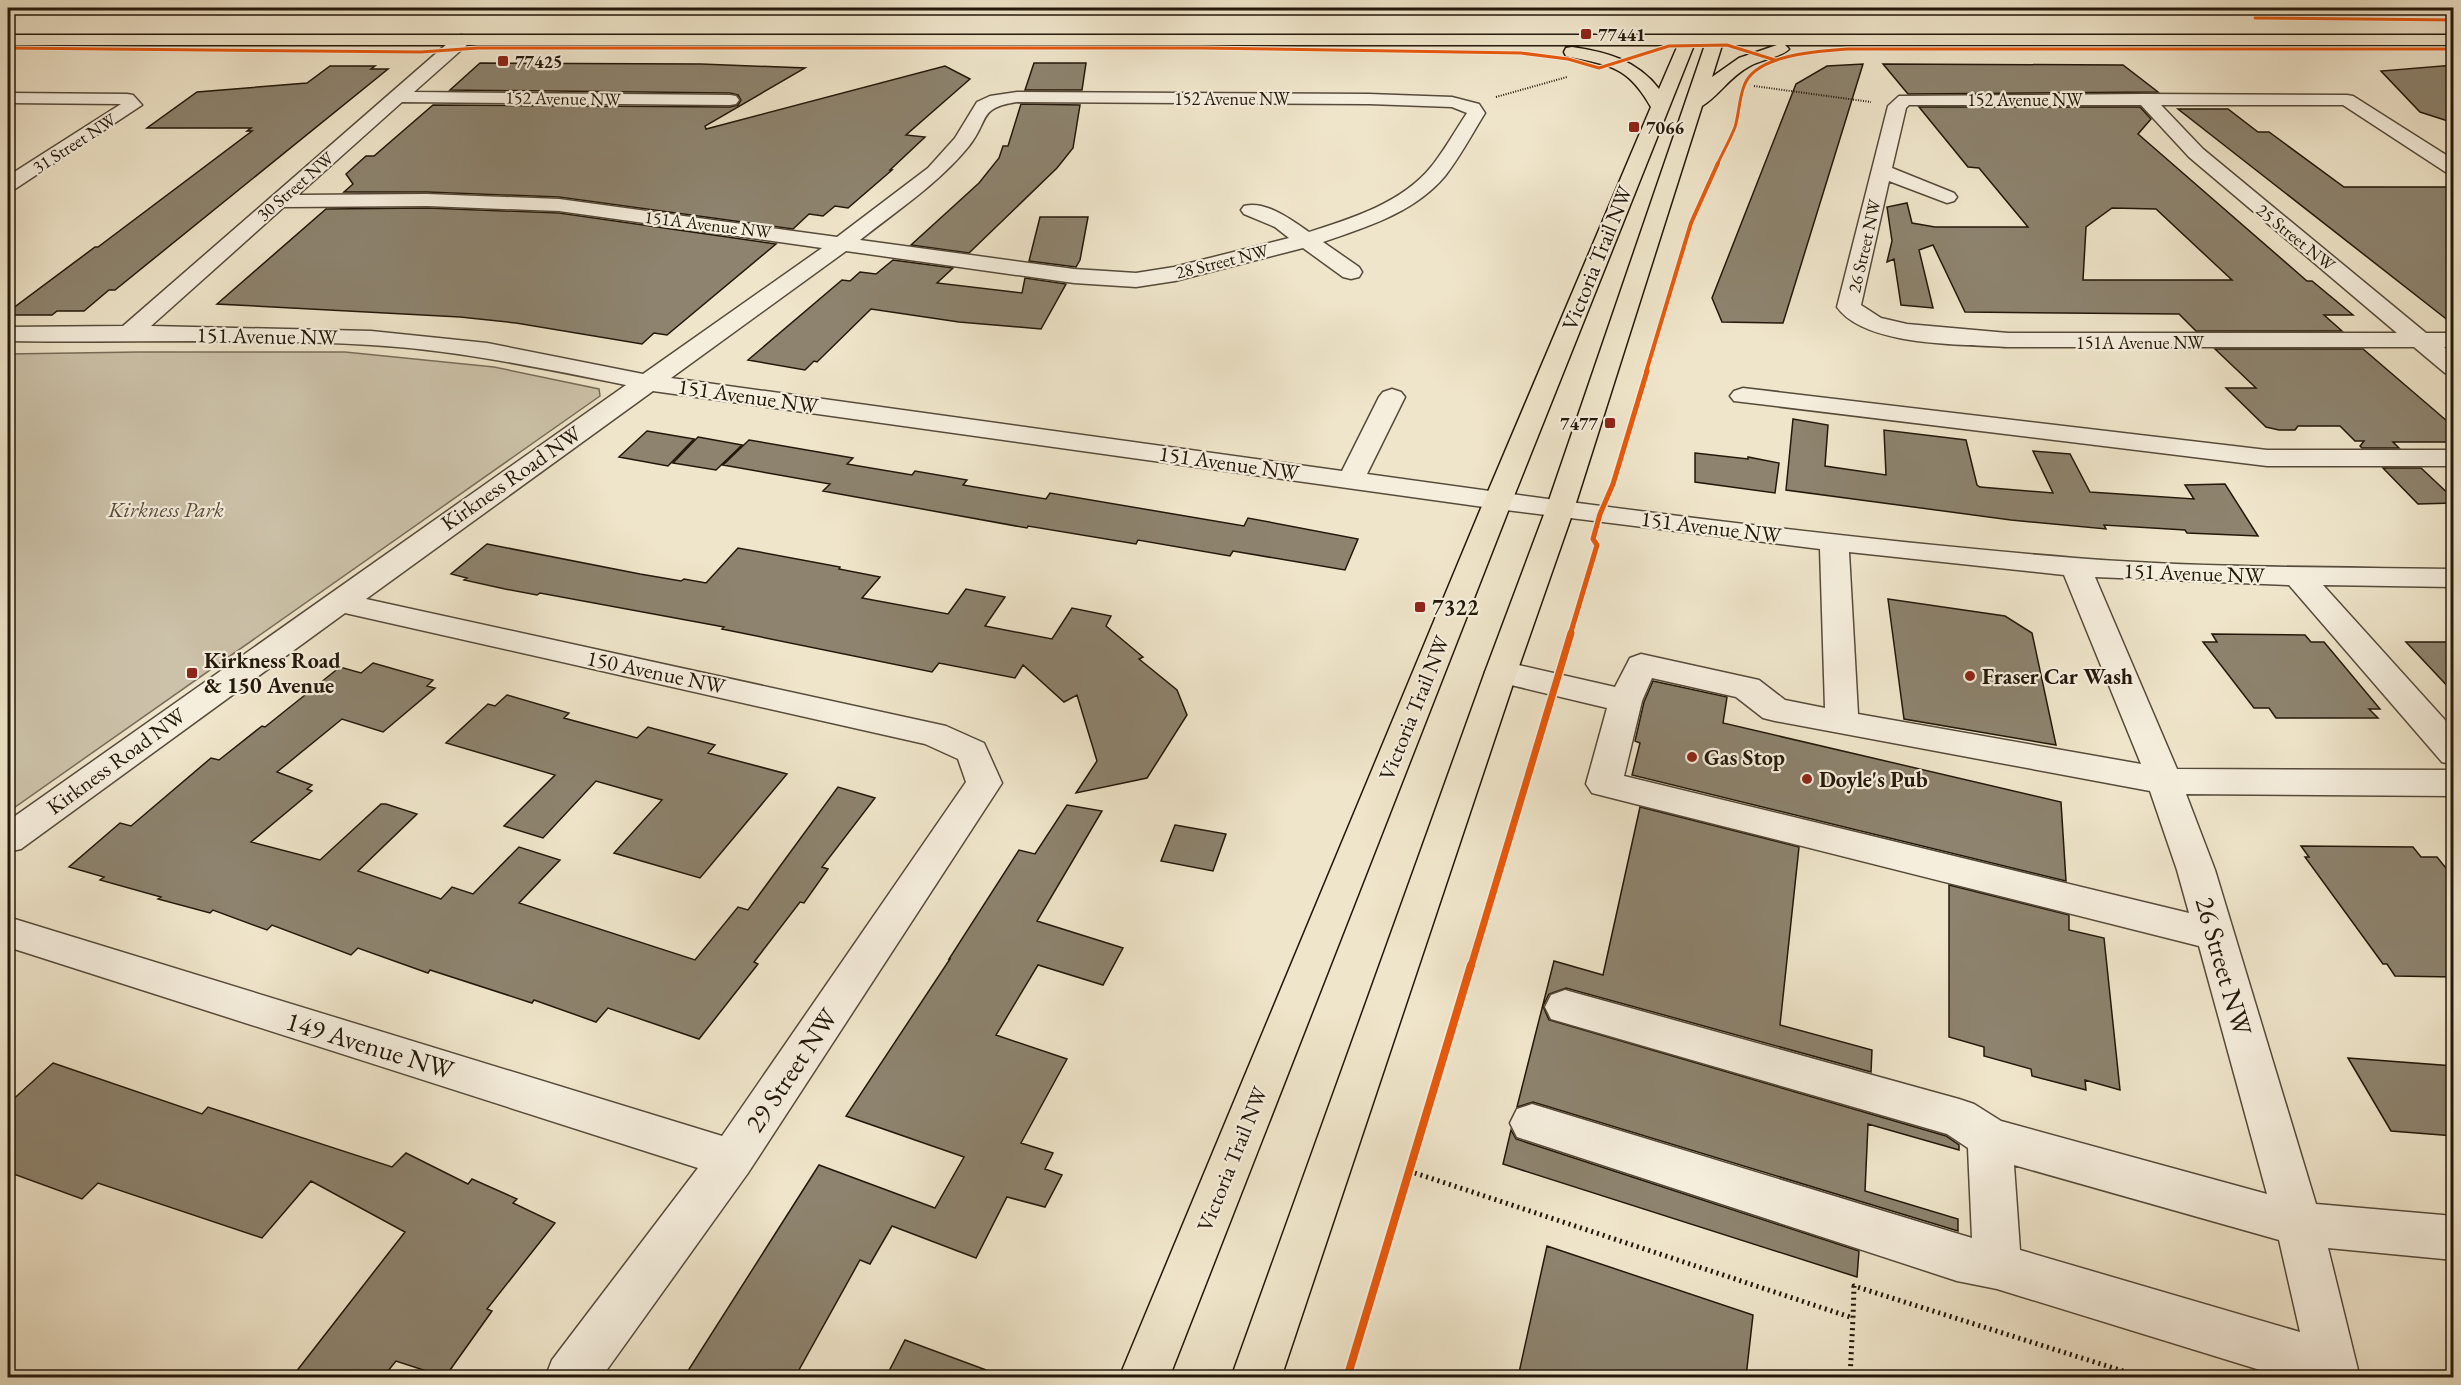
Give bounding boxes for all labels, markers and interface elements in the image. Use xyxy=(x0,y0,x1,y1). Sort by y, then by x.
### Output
place label: 77441 xyxy=(1598,23,1646,46)
marker: 77441 xyxy=(1579,27,1593,41)
place label: 77425 xyxy=(515,50,563,73)
marker: 77425 xyxy=(496,54,510,68)
street label: 152 Avenue NW xyxy=(505,85,621,111)
street label: 152 Avenue NW xyxy=(1174,87,1290,110)
street label: 152 Avenue NW xyxy=(1967,88,2083,111)
street label: 31 Street NW xyxy=(28,107,120,178)
place label: 7066 xyxy=(1646,116,1685,139)
marker: 7066 xyxy=(1627,120,1641,134)
street label: 30 Street NW xyxy=(252,146,339,226)
street label: Victoria Trail NW xyxy=(1555,181,1640,335)
street label: 26 Street NW xyxy=(1842,197,1886,295)
street label: 25 Street NW xyxy=(2252,198,2340,276)
street label: 151A Avenue NW xyxy=(643,205,773,243)
street label: 28 Street NW xyxy=(1173,238,1271,284)
street label: 151 Avenue NW xyxy=(196,320,339,352)
street label: 151A Avenue NW xyxy=(2076,331,2204,354)
street label: 151 Avenue NW xyxy=(676,372,821,420)
place label: 7477 xyxy=(1560,412,1598,435)
marker: 7477 xyxy=(1603,416,1617,430)
street label: Kirkness Road NW xyxy=(435,418,588,537)
street label: 151 Avenue NW xyxy=(1157,439,1302,487)
park label: Kirkness Park xyxy=(107,495,224,524)
street label: 151 Avenue NW xyxy=(1639,504,1784,550)
street label: 151 Avenue NW xyxy=(2123,556,2266,590)
place label: 7322 xyxy=(1432,593,1479,622)
marker: 7322 xyxy=(1413,600,1427,614)
street label: Victoria Trail NW xyxy=(1372,631,1457,785)
street label: 150 Avenue NW xyxy=(584,643,729,701)
place label: Kirkness Road & 150 Avenue xyxy=(204,646,341,700)
place label: Fraser Car Wash xyxy=(1982,662,2133,691)
marker: Kirkness Road & 150 Avenue xyxy=(185,666,199,680)
marker: Fraser Car Wash xyxy=(1963,669,1977,683)
street label: Kirkness Road NW xyxy=(41,700,192,821)
place label: Gas Stop xyxy=(1704,743,1785,772)
marker: Gas Stop xyxy=(1685,750,1699,764)
place label: Doyle's Pub xyxy=(1819,765,1928,794)
marker: Doyle's Pub xyxy=(1800,772,1814,786)
street label: 26 Street NW xyxy=(2188,893,2261,1040)
street label: 29 Street NW xyxy=(737,1000,846,1139)
street label: 149 Avenue NW xyxy=(282,1003,459,1087)
street label: Victoria Trail NW xyxy=(1190,1082,1275,1236)

